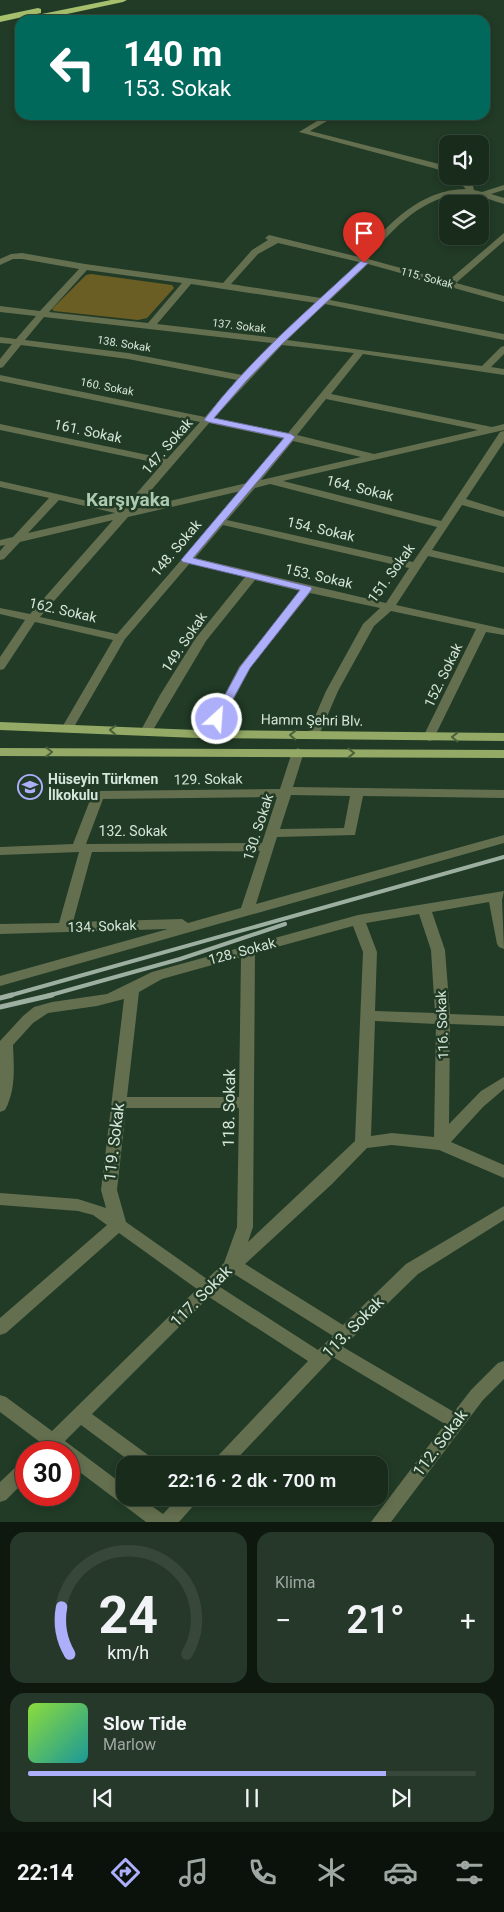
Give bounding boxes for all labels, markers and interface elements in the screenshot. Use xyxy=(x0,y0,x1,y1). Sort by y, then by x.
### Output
text: 140 m xyxy=(123,34,222,75)
icon: left xyxy=(40,35,105,100)
text: 153. Sokak xyxy=(123,76,231,101)
map controls xyxy=(439,135,489,245)
button: sound xyxy=(439,135,489,185)
button: layers xyxy=(439,195,489,245)
pin xyxy=(343,212,385,263)
icon: arrive xyxy=(350,219,378,247)
street label: 115. Sokak xyxy=(399,265,455,291)
street label: 137. Sokak xyxy=(211,316,267,336)
street label: 138. Sokak xyxy=(96,333,152,355)
street label: 160. Sokak xyxy=(79,375,135,399)
street label: 147. Sokak xyxy=(138,414,196,477)
street label: 161. Sokak xyxy=(53,416,124,446)
street label: 164. Sokak xyxy=(325,472,396,504)
district label: Karşıyaka xyxy=(86,488,170,511)
street label: 154. Sokak xyxy=(286,513,357,545)
street label: 148. Sokak xyxy=(148,516,205,580)
street label: 151. Sokak xyxy=(364,540,418,606)
street label: 153. Sokak xyxy=(284,560,355,592)
street label: 162. Sokak xyxy=(28,594,99,626)
street label: 149. Sokak xyxy=(158,608,210,675)
street label: 152. Sokak xyxy=(421,640,466,709)
position arrow xyxy=(190,692,242,744)
street label: Hamm Şehri Blv. xyxy=(261,711,363,729)
one-way arrow xyxy=(109,725,117,736)
one-way arrow xyxy=(289,730,296,740)
one-way arrow xyxy=(451,732,459,742)
one-way arrow xyxy=(45,747,53,757)
one-way arrow xyxy=(348,748,355,758)
street label: 129. Sokak xyxy=(173,770,243,788)
place label: Hüseyin Türkmen İlkokulu xyxy=(48,771,158,803)
school or university icon: Hüseyin Türkmen İlkokulu xyxy=(17,774,43,800)
street label: 130. Sokak xyxy=(240,791,277,862)
street label: 132. Sokak xyxy=(99,823,168,839)
street label: 134. Sokak xyxy=(67,917,138,935)
street label: 128. Sokak xyxy=(207,934,278,968)
street label: 116. Sokak xyxy=(433,989,451,1060)
street label: 118. Sokak xyxy=(219,1068,239,1148)
street label: 119. Sokak xyxy=(100,1101,128,1182)
street label: 117. Sokak xyxy=(166,1261,236,1331)
street label: 113. Sokak xyxy=(318,1292,388,1362)
street label: 112. Sokak xyxy=(409,1405,472,1480)
speed limit sign: 30 xyxy=(15,1441,80,1506)
text: 22:16 · 2 dk · 700 m xyxy=(168,1469,336,1492)
text: Klima xyxy=(275,1573,316,1592)
text: 24 xyxy=(99,1585,158,1646)
text: 21° xyxy=(347,1598,405,1642)
text: − xyxy=(275,1604,291,1637)
text: + xyxy=(460,1604,476,1637)
text: km/h xyxy=(108,1642,149,1663)
text: Slow Tide xyxy=(103,1712,186,1735)
text: Marlow xyxy=(103,1735,156,1754)
icon: previous xyxy=(89,1784,117,1812)
icon: pause xyxy=(238,1784,266,1812)
icon: next xyxy=(387,1784,415,1812)
icon: directions xyxy=(108,1855,143,1890)
icon: music xyxy=(176,1855,211,1890)
icon: phone xyxy=(245,1855,280,1890)
icon: climate xyxy=(314,1855,349,1890)
icon: car xyxy=(383,1855,418,1890)
icon: filters xyxy=(452,1855,487,1890)
text: 22:14 xyxy=(17,1860,74,1885)

